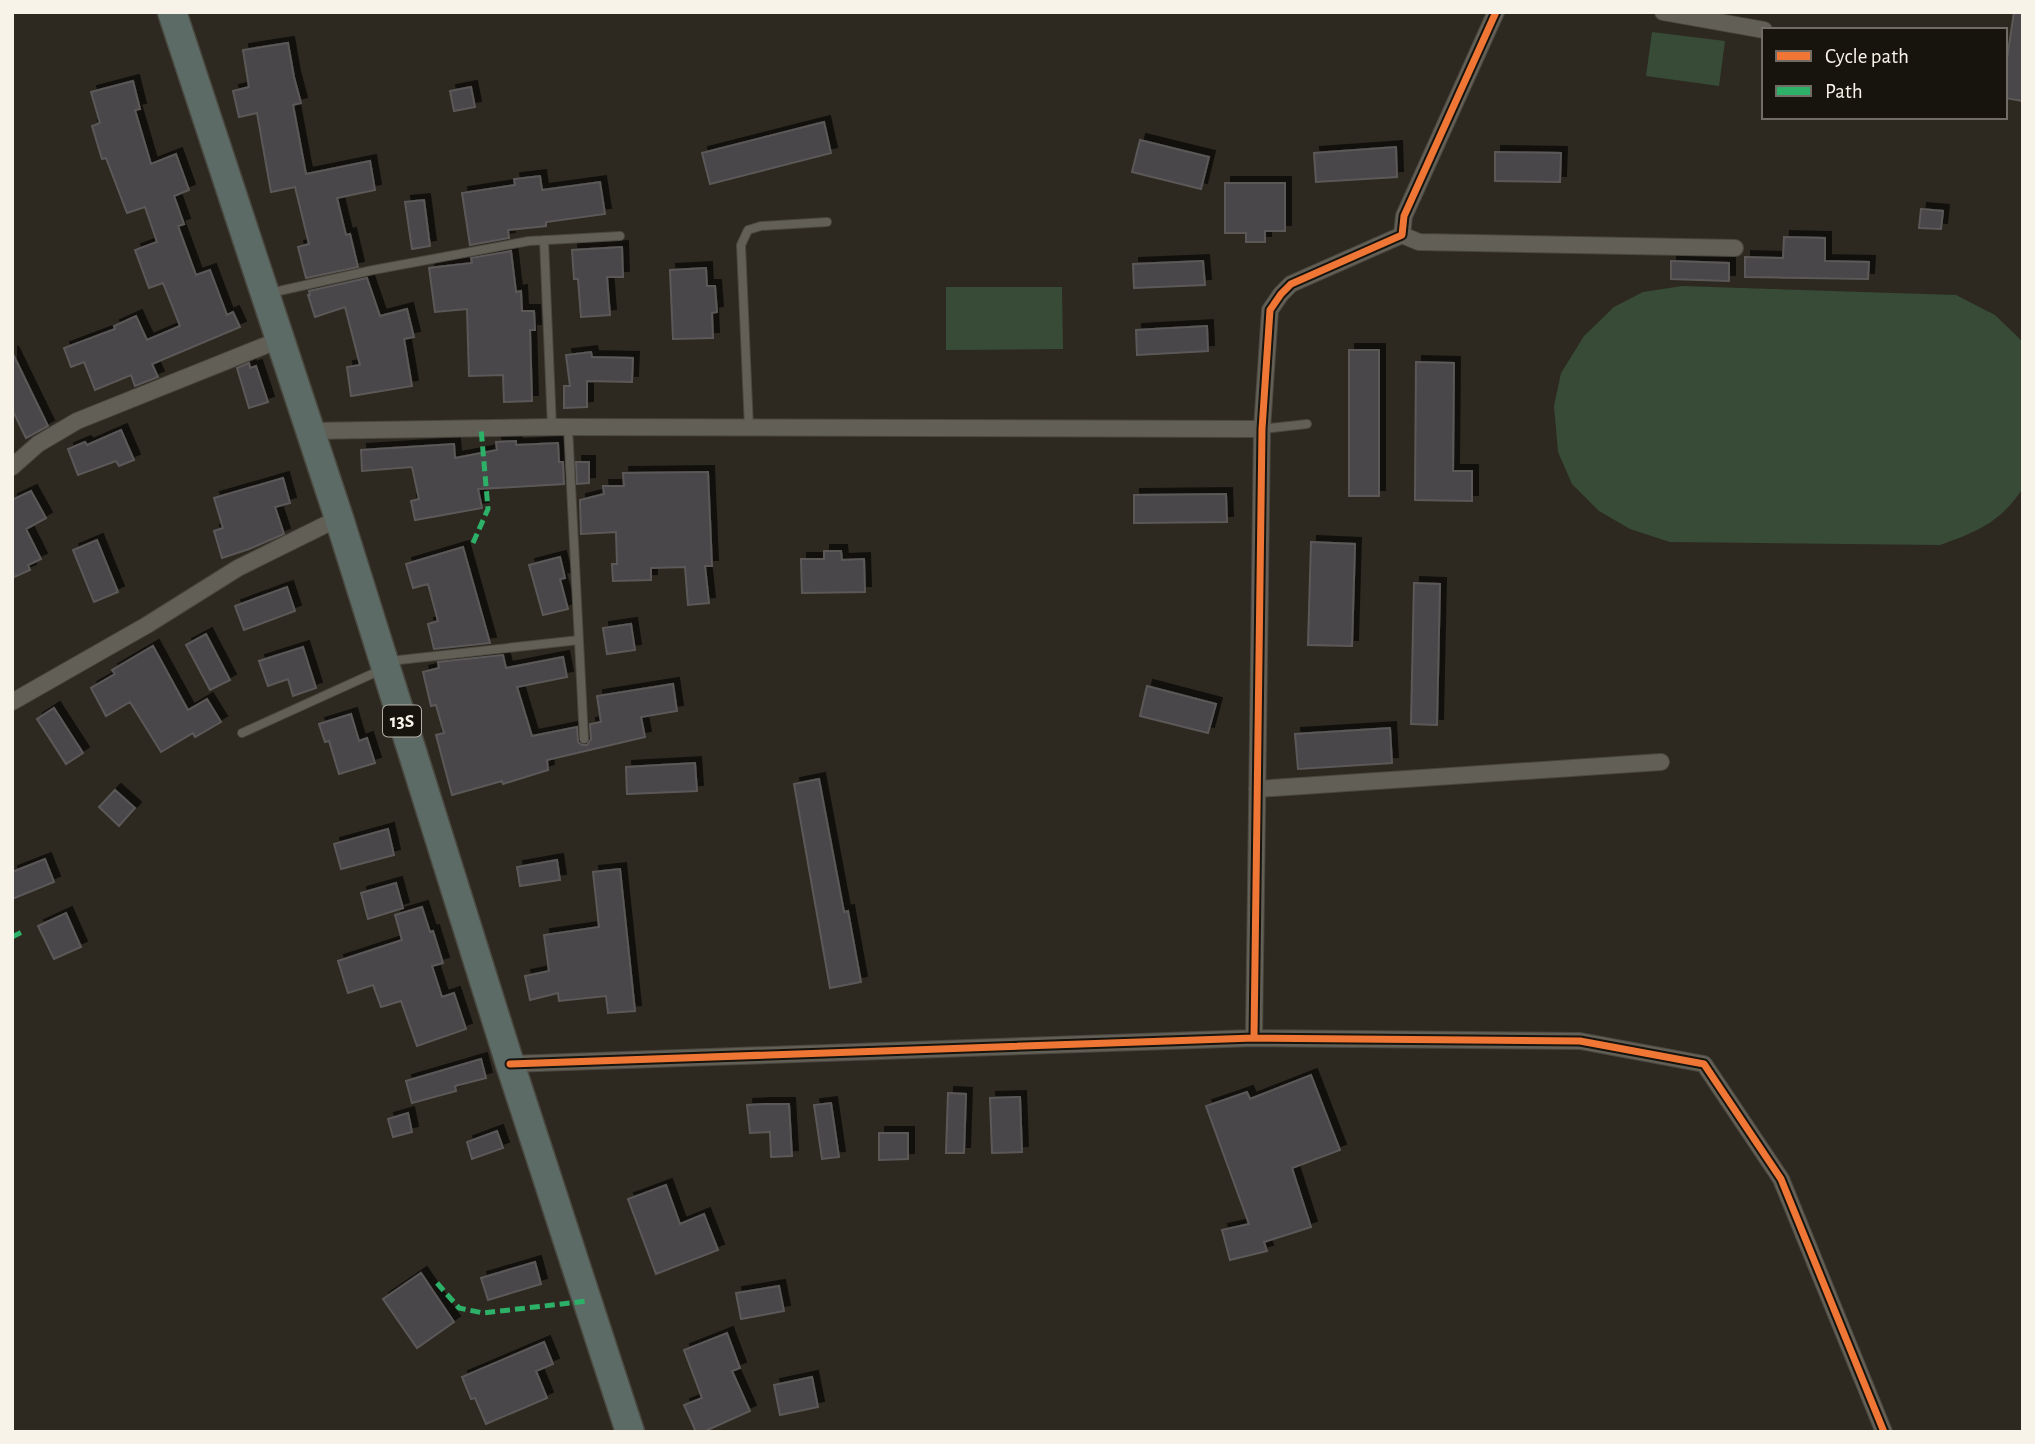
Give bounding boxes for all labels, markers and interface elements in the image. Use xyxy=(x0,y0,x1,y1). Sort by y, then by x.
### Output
legend xyxy=(1762,28,2007,119)
text: Cycle path xyxy=(1825,46,1909,67)
text: Path xyxy=(1825,81,1863,102)
road number: 13S xyxy=(383,706,421,736)

